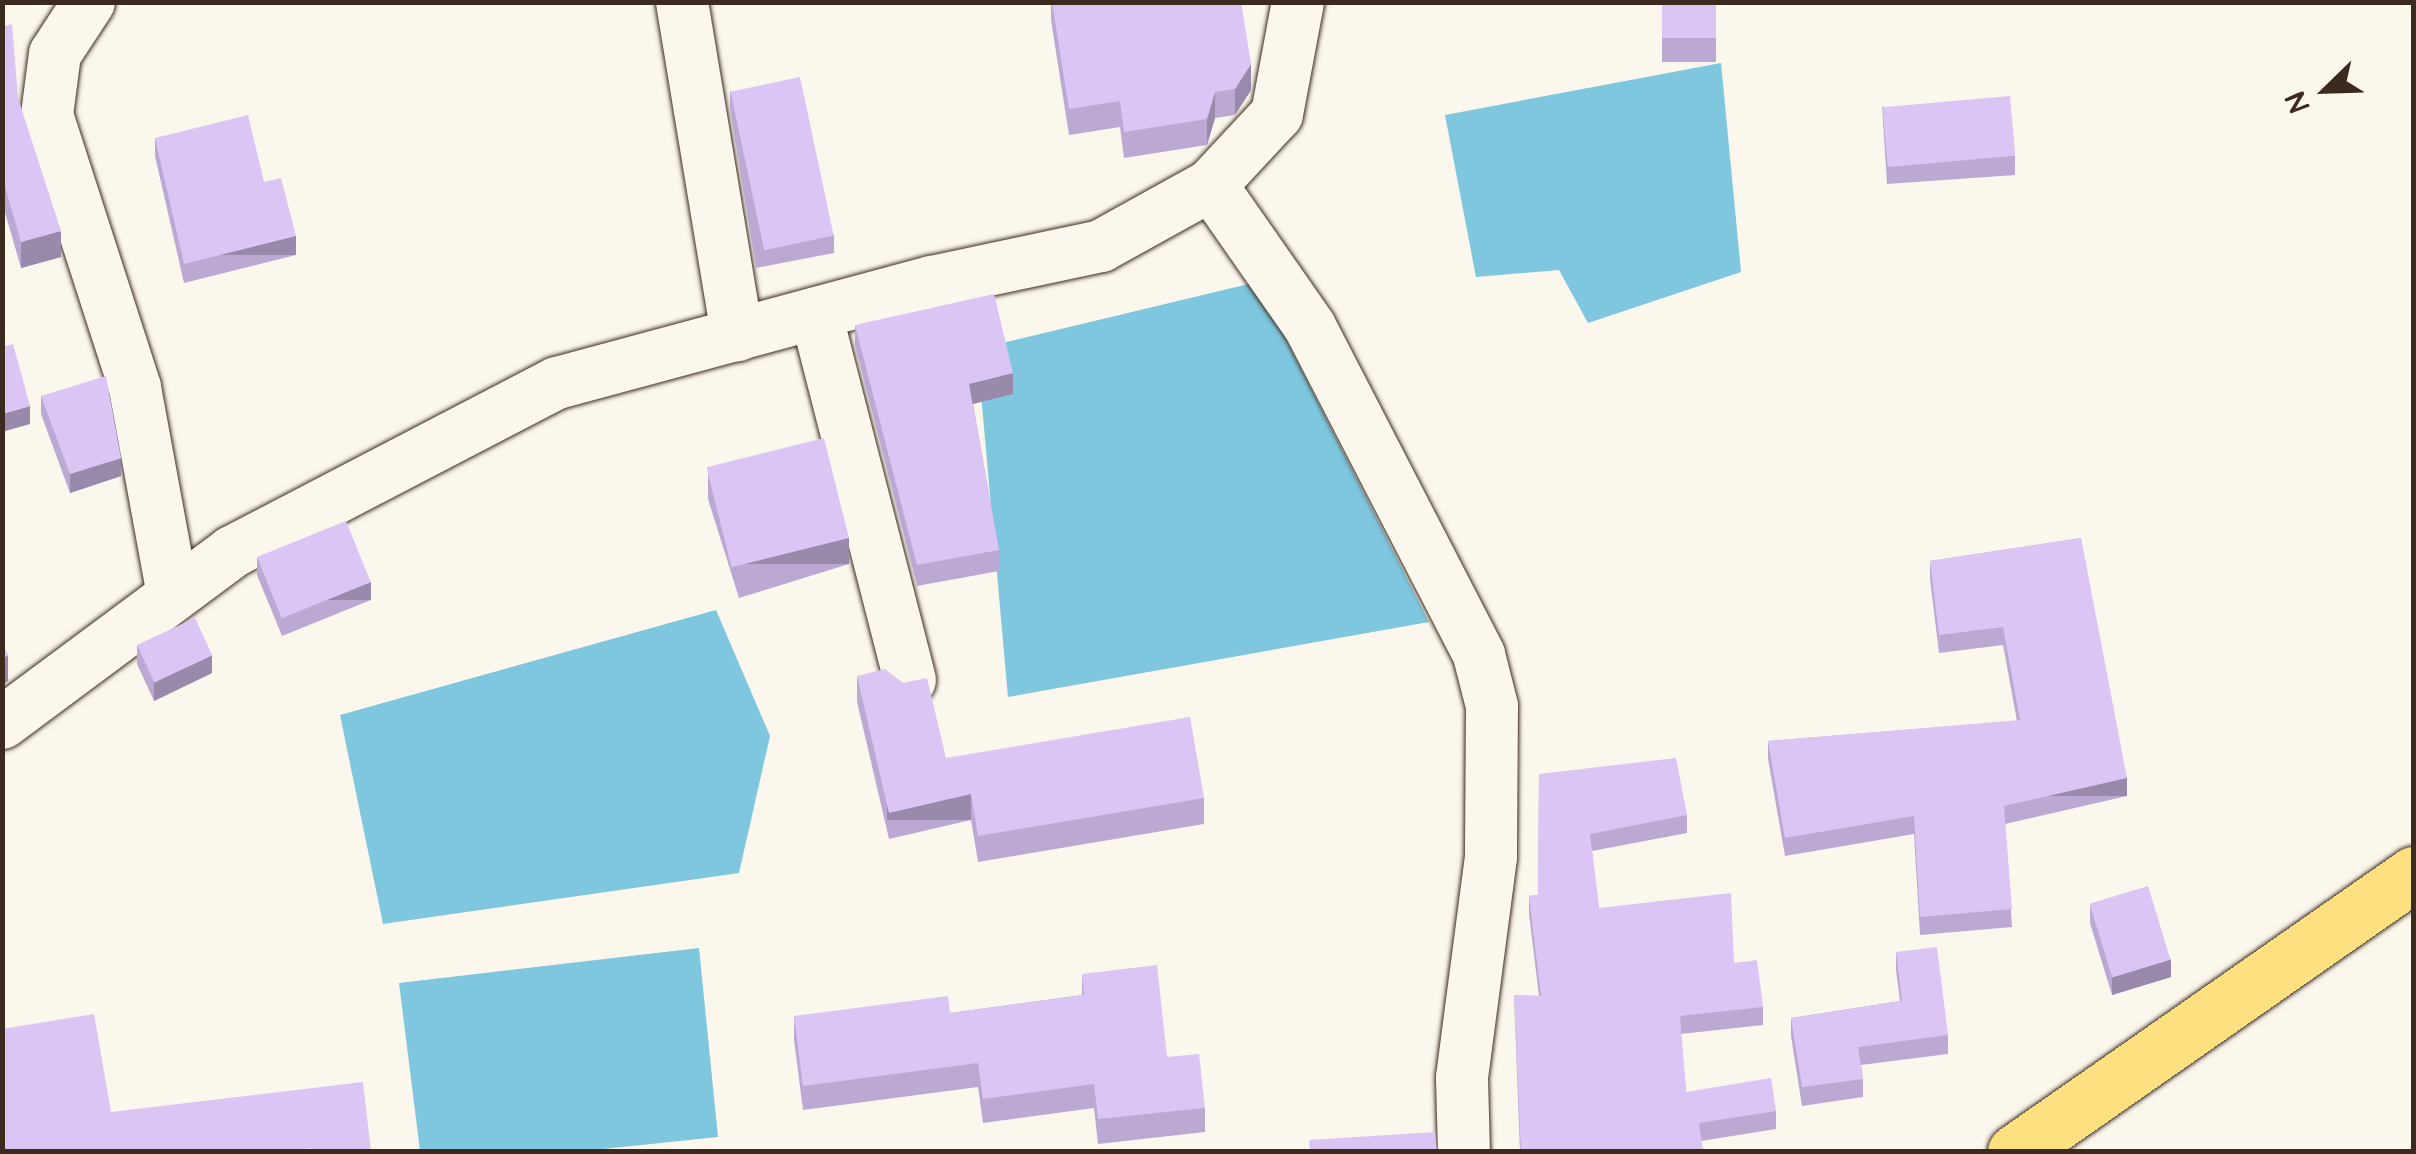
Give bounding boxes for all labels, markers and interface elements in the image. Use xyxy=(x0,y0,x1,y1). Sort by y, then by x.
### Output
north arrow xyxy=(2276,40,2376,140)
text: N xyxy=(2277,86,2319,118)

